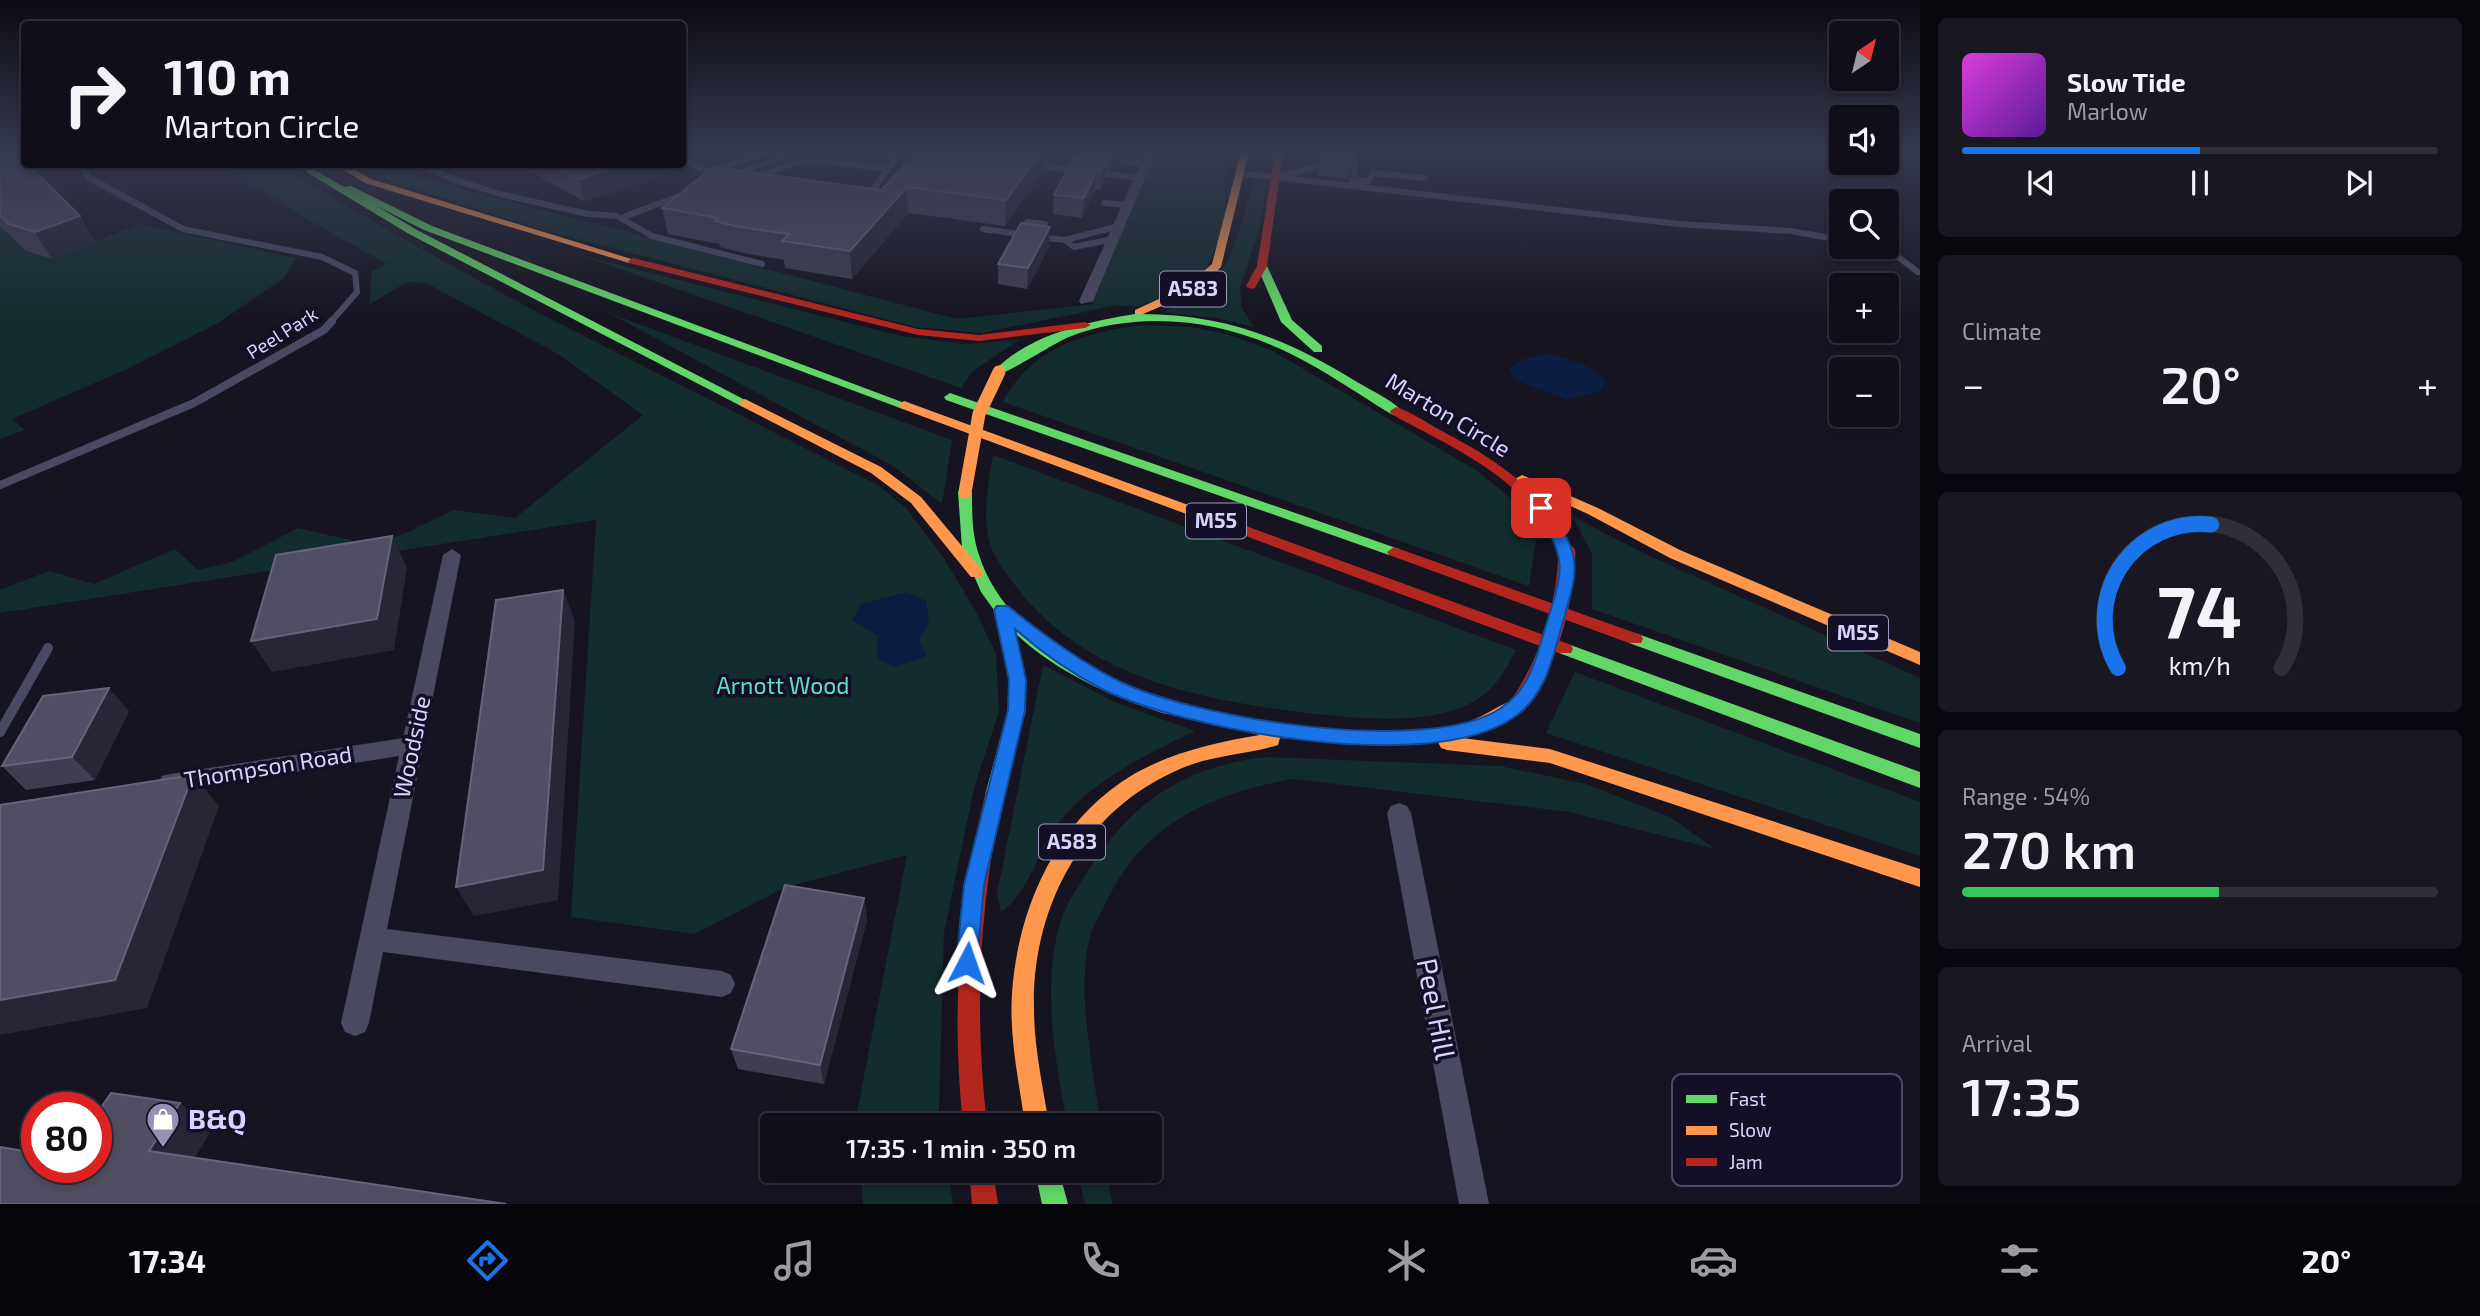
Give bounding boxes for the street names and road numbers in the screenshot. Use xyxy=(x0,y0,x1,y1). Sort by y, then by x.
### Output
road number: A583 xyxy=(1160,272,1226,306)
street label: Peel Park xyxy=(242,302,322,363)
street label: Marton Circle xyxy=(1381,366,1516,462)
road number: M55 xyxy=(1186,504,1246,538)
road number: M55 xyxy=(1828,616,1888,650)
street label: Woodside xyxy=(387,693,435,800)
street label: Thompson Road xyxy=(182,739,354,793)
road number: A583 xyxy=(1039,824,1105,860)
street label: Peel Hill xyxy=(1411,955,1464,1063)

